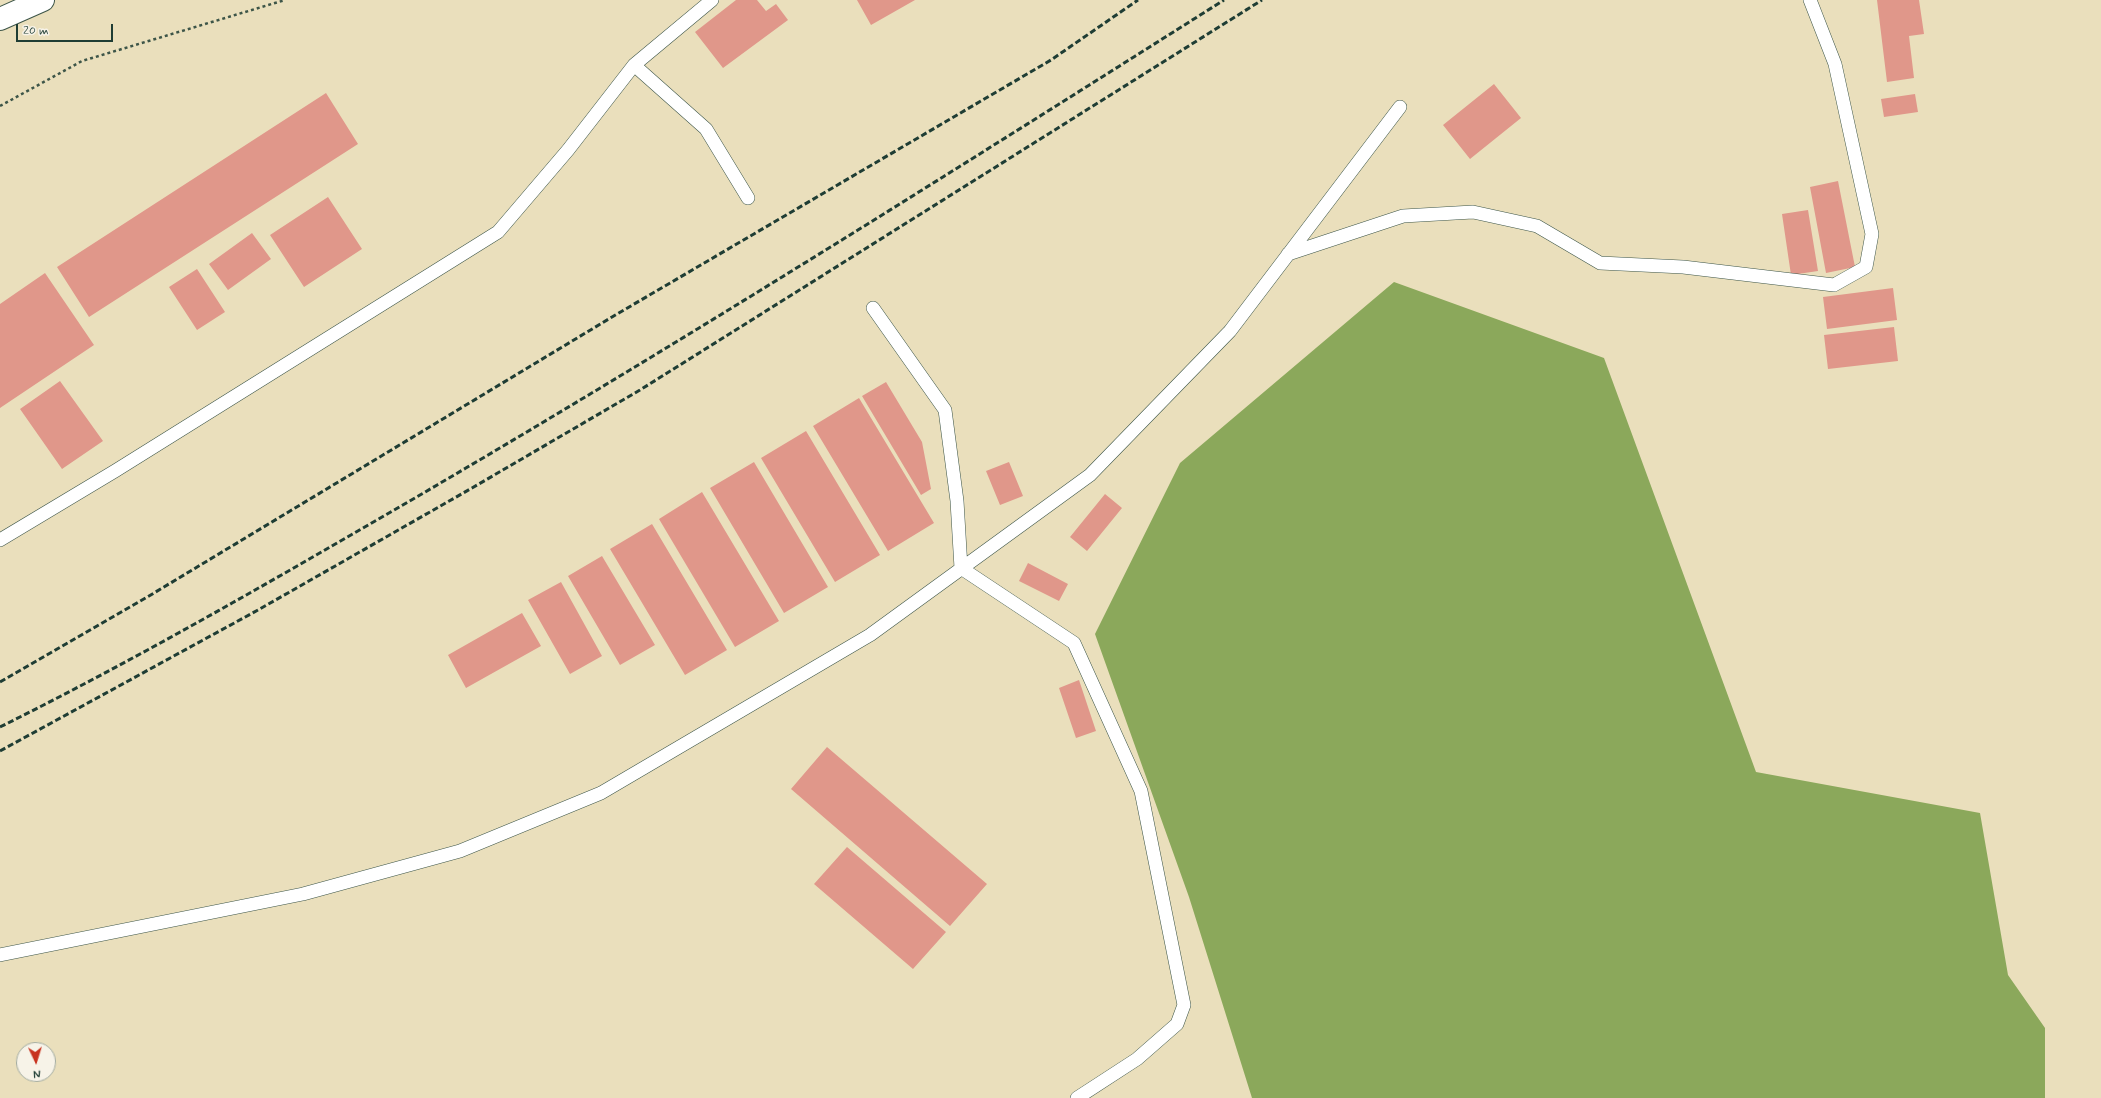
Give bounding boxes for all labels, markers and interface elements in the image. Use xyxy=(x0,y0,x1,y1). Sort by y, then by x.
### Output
scale bar xyxy=(18,16,115,42)
text: 20 m xyxy=(23,23,49,39)
north arrow xyxy=(16,1042,56,1082)
text: N xyxy=(33,1066,41,1080)

